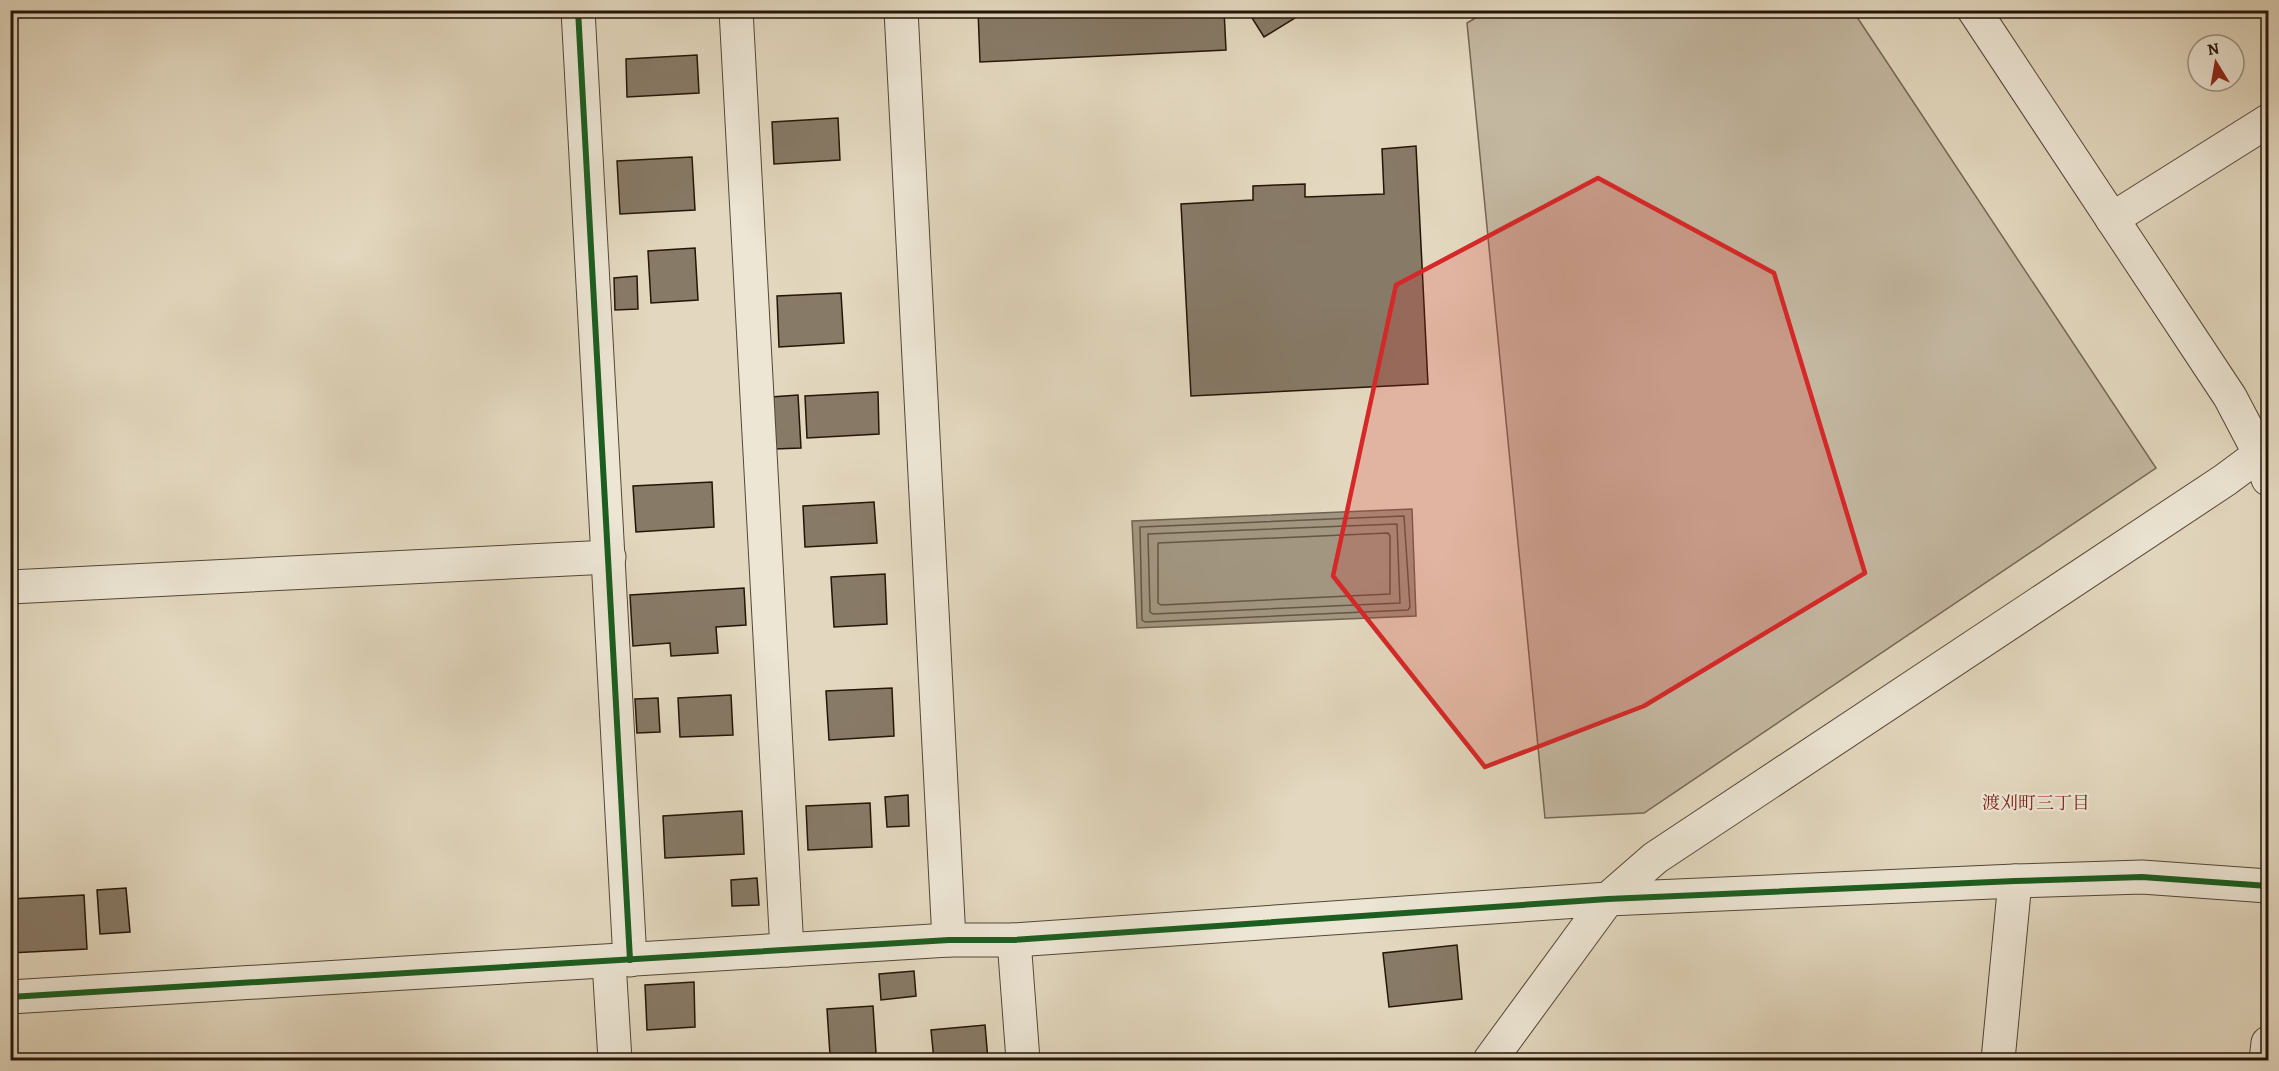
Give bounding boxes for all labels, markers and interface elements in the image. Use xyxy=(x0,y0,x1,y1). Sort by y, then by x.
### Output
north arrow xyxy=(2186,33,2246,93)
text: N xyxy=(2206,37,2221,61)
district label: 渡刈町三丁目 xyxy=(1982,791,2090,815)

